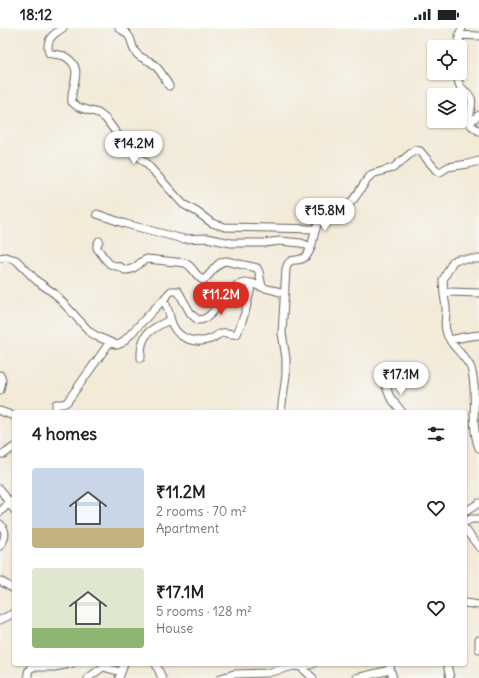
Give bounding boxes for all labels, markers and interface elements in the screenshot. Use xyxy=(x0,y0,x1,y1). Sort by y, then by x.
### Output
text: 18:12 xyxy=(20,5,52,24)
map controls xyxy=(427,40,467,128)
button: locate xyxy=(427,40,467,80)
button: layers xyxy=(427,88,467,128)
pin: ₹14.2M xyxy=(101,131,167,165)
text: ₹14.2M xyxy=(114,135,154,152)
pin: ₹15.8M xyxy=(292,198,358,232)
text: ₹15.8M xyxy=(305,202,345,219)
pin: ₹11.2M xyxy=(188,282,254,316)
text: ₹11.2M xyxy=(202,286,240,303)
pin: ₹17.1M xyxy=(368,362,434,396)
text: ₹17.1M xyxy=(383,366,419,383)
text: 4 homes xyxy=(32,423,97,445)
icon: filters xyxy=(425,423,447,445)
text: ₹11.2M xyxy=(156,481,206,503)
icon: home xyxy=(64,484,112,532)
icon: heart xyxy=(425,497,447,519)
text: 2 rooms · 70 m² xyxy=(156,503,247,520)
text: Apartment xyxy=(156,520,219,537)
text: ₹17.1M xyxy=(156,581,204,603)
icon: home xyxy=(64,584,112,632)
icon: heart xyxy=(425,597,447,619)
text: 5 rooms · 128 m² xyxy=(156,603,252,620)
text: House xyxy=(156,620,193,637)

